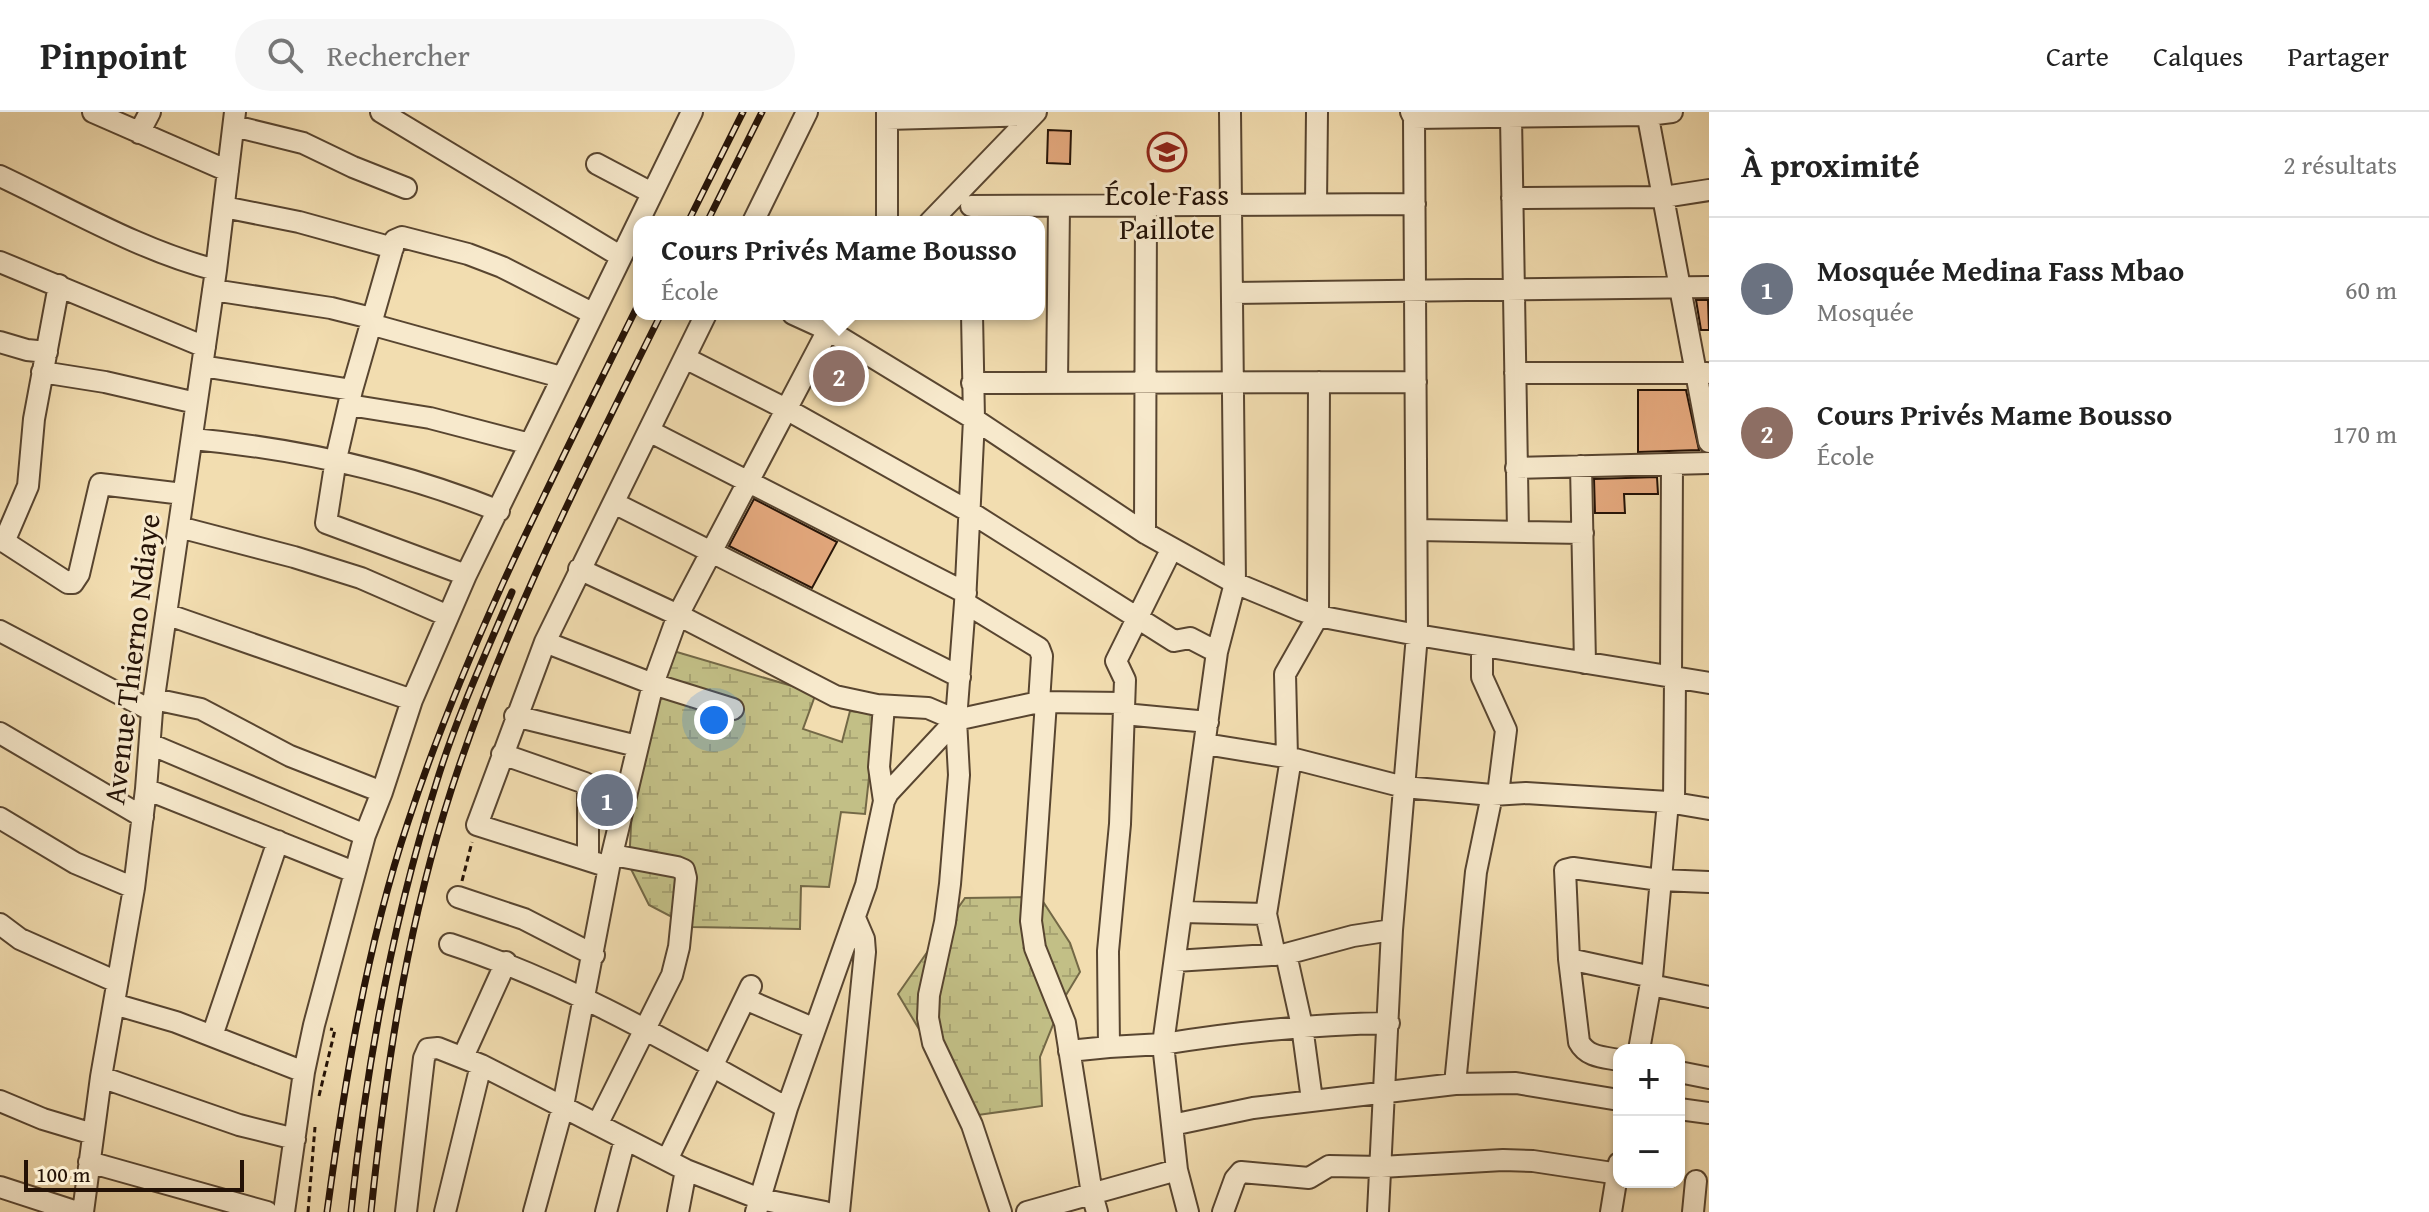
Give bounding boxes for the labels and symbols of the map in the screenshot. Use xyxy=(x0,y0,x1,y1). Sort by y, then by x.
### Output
school or university icon: École Fass Paillote xyxy=(1146,131,1188,173)
place label: École Fass Paillote xyxy=(1105,172,1229,250)
pin: 2 xyxy=(813,346,865,406)
street label: Avenue Thierno Ndiaye xyxy=(91,511,171,807)
your location xyxy=(694,700,734,740)
pin: 1 xyxy=(581,770,633,830)
scale bar xyxy=(24,1156,244,1192)

